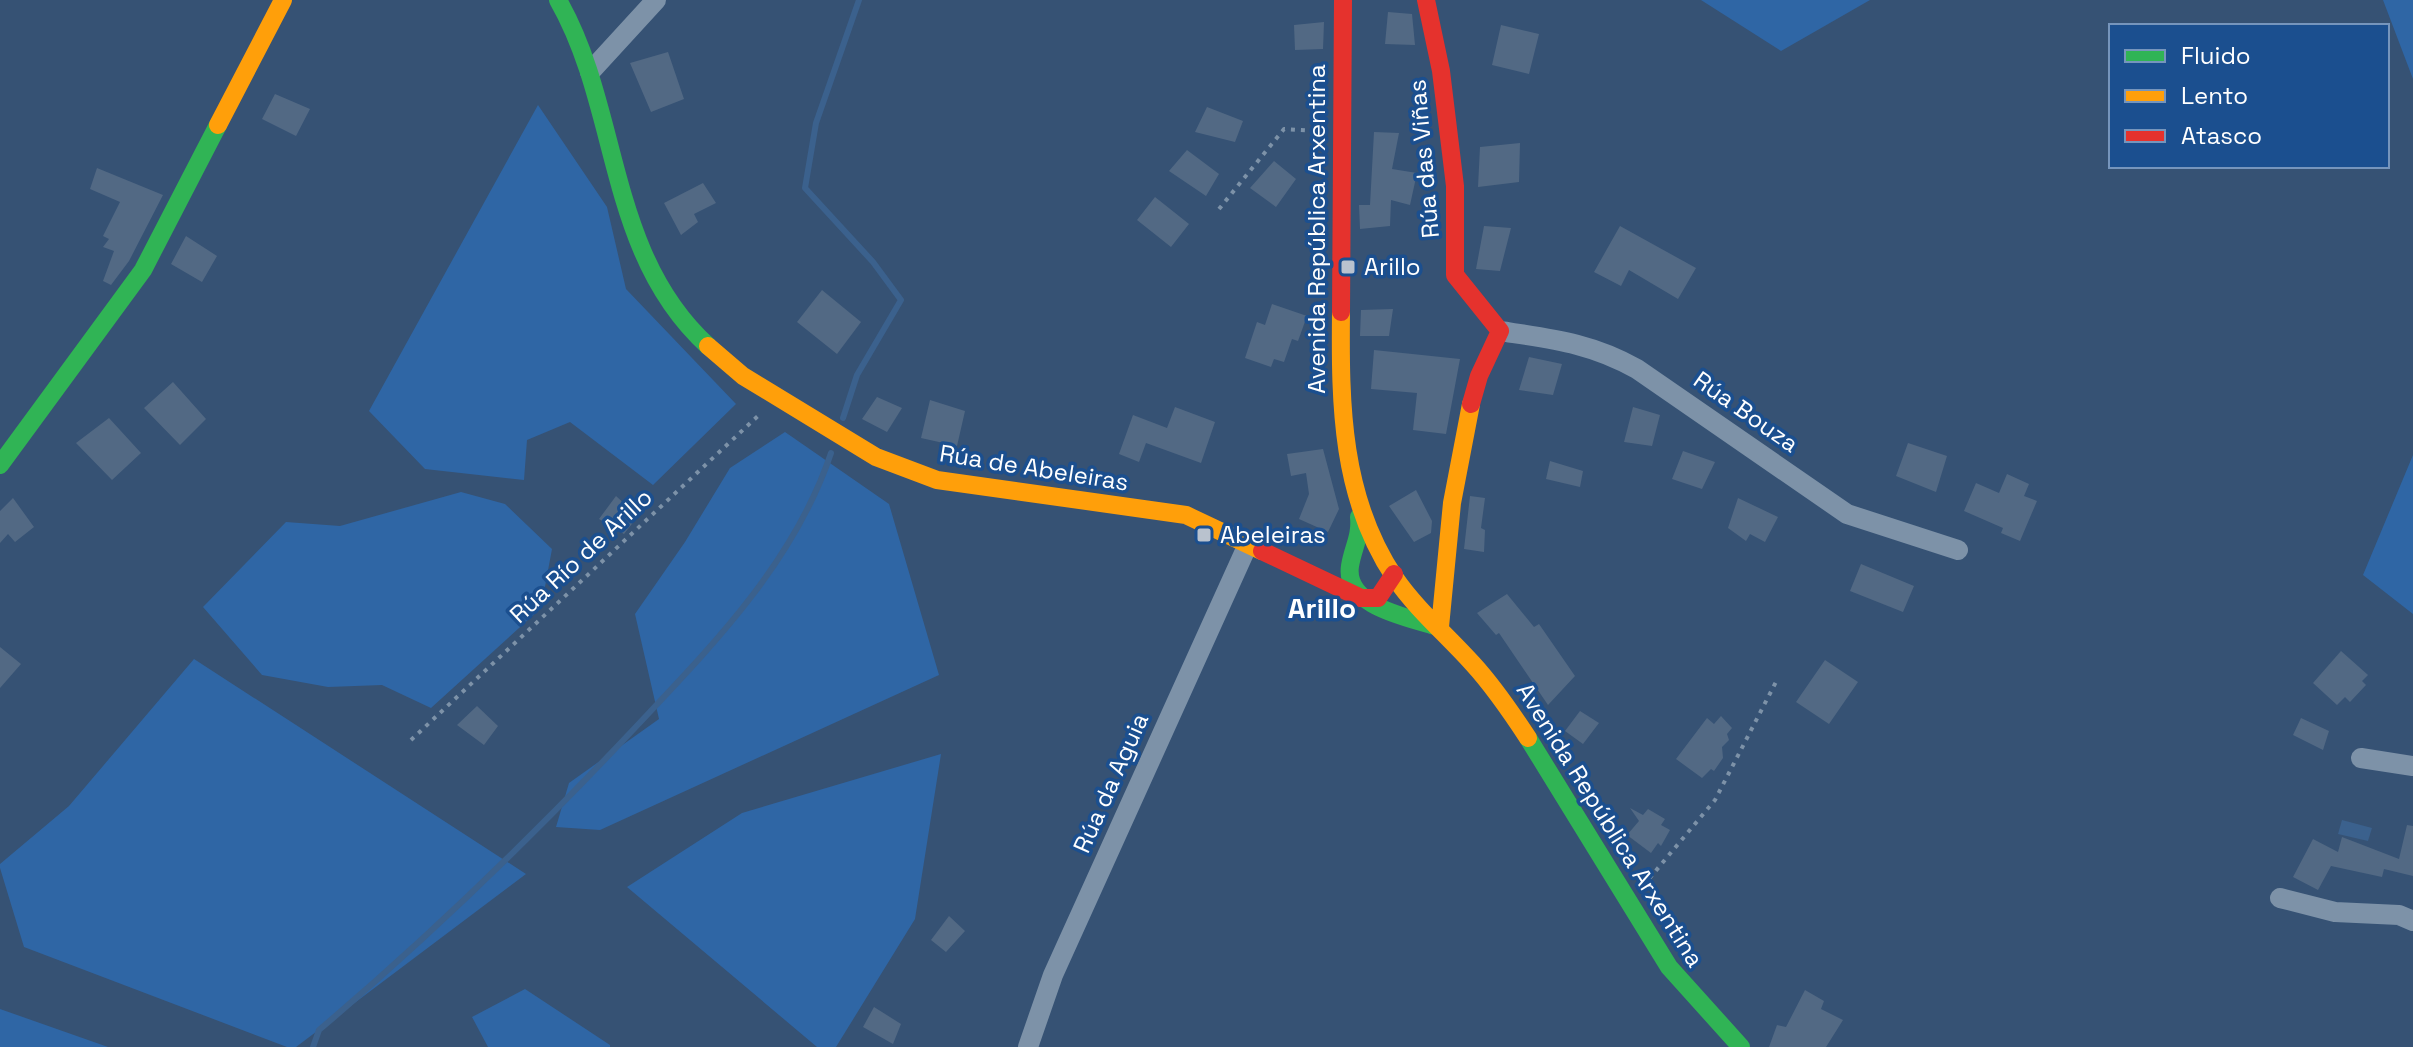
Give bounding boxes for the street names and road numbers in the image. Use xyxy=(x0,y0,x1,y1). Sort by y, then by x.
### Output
street label: Avenida República Arxentina xyxy=(1301,64,1332,394)
street label: Rúa das Viñas xyxy=(1401,78,1446,240)
street label: Rúa Bouza xyxy=(1688,364,1805,459)
street label: Rúa de Abeleiras xyxy=(937,437,1131,498)
street label: Rúa Río de Arillo xyxy=(503,482,659,630)
street label: Avenida República Arxentina xyxy=(1510,677,1711,973)
street label: Rúa da Aguia xyxy=(1066,708,1155,858)

